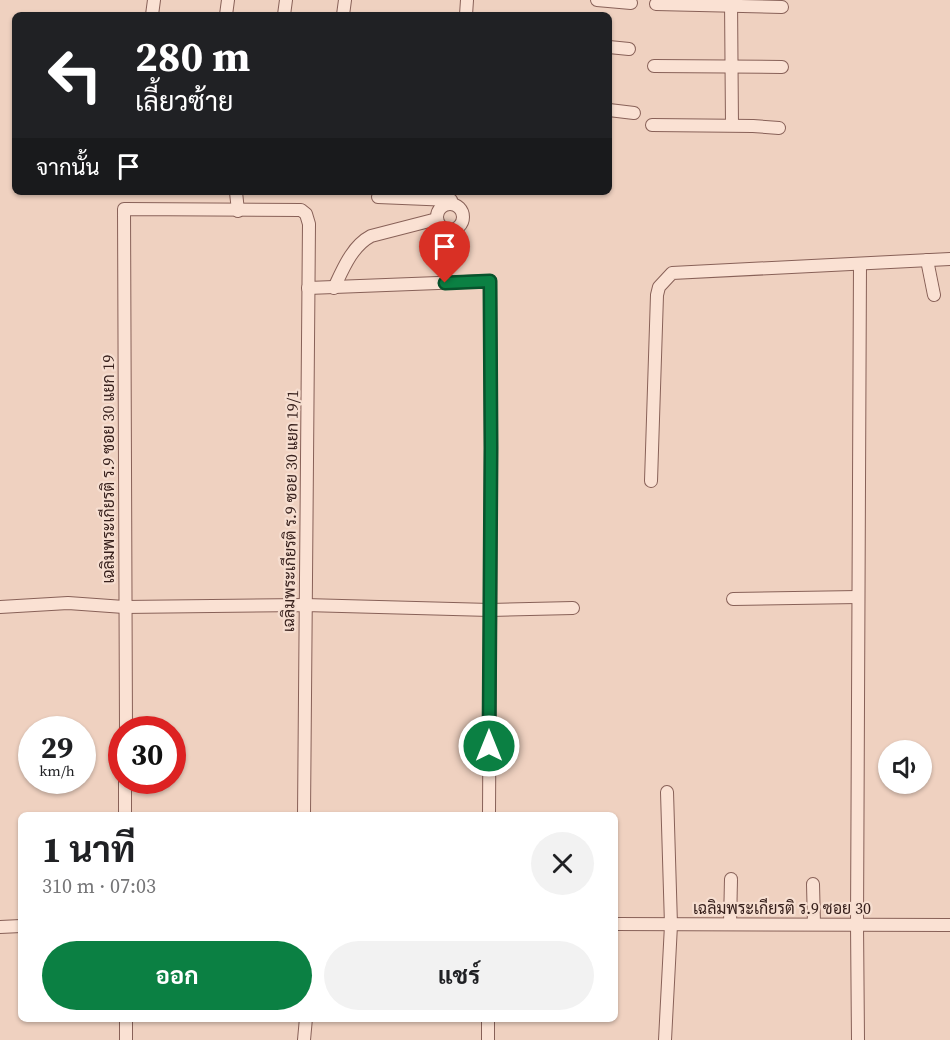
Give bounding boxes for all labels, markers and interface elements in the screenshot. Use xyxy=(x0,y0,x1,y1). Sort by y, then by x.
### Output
text: 280 m xyxy=(135,27,250,85)
icon: left xyxy=(36,36,114,114)
text: เลี้ยวซ้าย xyxy=(135,83,233,120)
icon: arrive xyxy=(112,150,145,183)
text: จากนั้น xyxy=(36,152,100,182)
pin xyxy=(419,221,470,283)
icon: arrive xyxy=(428,230,461,263)
street label: เฉลิมพระเกียรติ ร.9 ซอย 30 แยก 19 xyxy=(97,355,119,584)
street label: เฉลิมพระเกียรติ ร.9 ซอย 30 แยก 19/1 xyxy=(277,390,303,632)
position arrow xyxy=(457,714,521,778)
speed limit sign: 30 xyxy=(108,716,186,794)
text: 29 xyxy=(41,727,73,768)
map controls xyxy=(878,740,932,794)
button: sound xyxy=(878,740,932,794)
text: km/h xyxy=(39,760,75,781)
text: 1 นาที xyxy=(42,825,135,874)
button: close xyxy=(531,832,594,895)
text: 310 m · 07:03 xyxy=(42,872,156,900)
street label: เฉลิมพระเกียรติ ร.9 ซอย 30 xyxy=(693,897,871,919)
button: ออก xyxy=(42,941,312,1010)
button: แชร์ xyxy=(324,941,594,1010)

